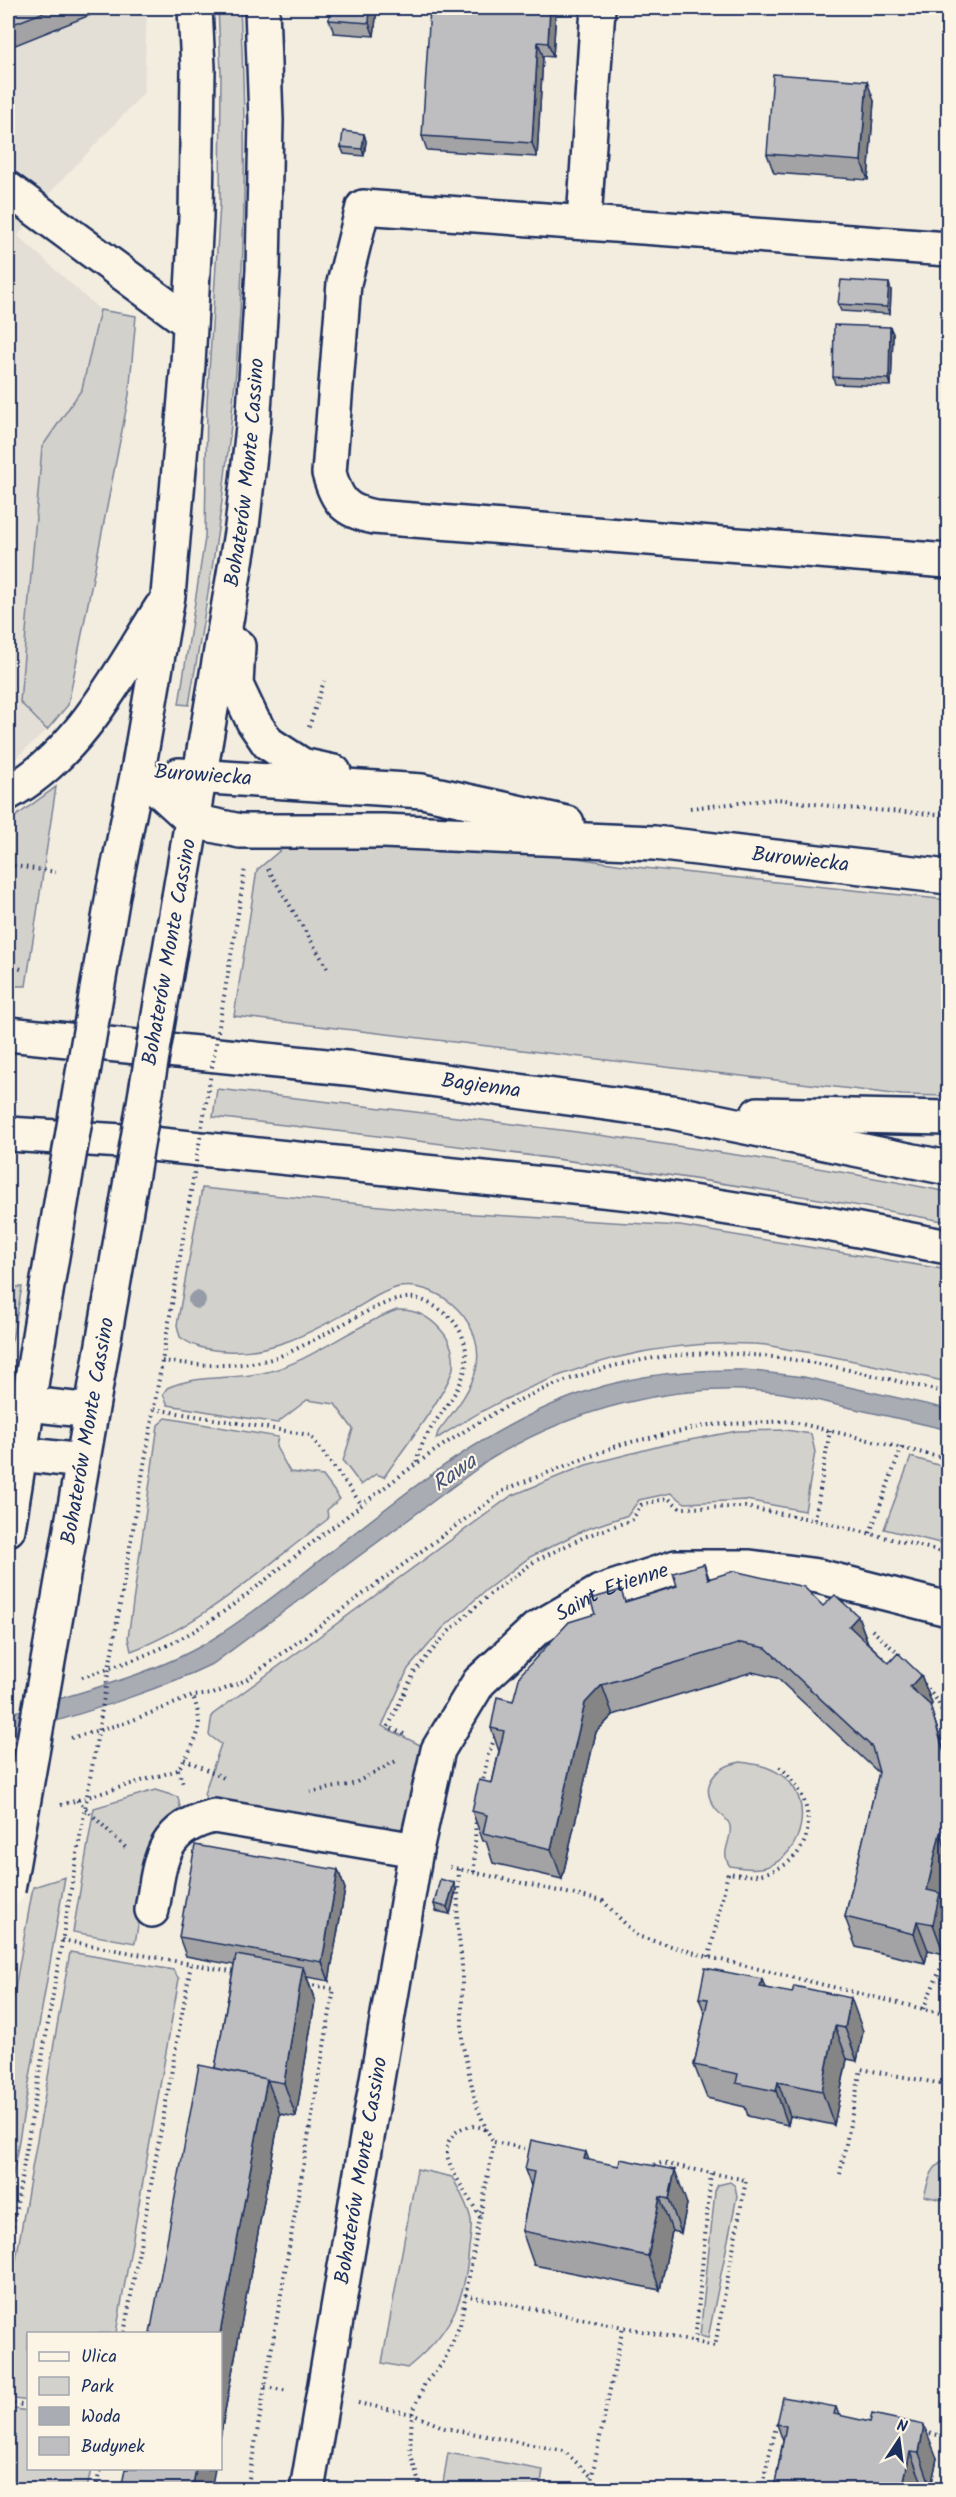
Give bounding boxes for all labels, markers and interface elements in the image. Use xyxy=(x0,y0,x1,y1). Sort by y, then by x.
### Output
street label: Bohaterów Monte Cassino xyxy=(216,357,274,589)
street label: Burowiecka xyxy=(153,756,253,796)
street label: Bohaterów Monte Cassino xyxy=(134,836,206,1068)
street label: Burowiecka xyxy=(750,838,851,882)
street label: Bagienna xyxy=(439,1064,523,1108)
street label: Bohaterów Monte Cassino xyxy=(52,1315,124,1547)
water label: Rawa xyxy=(425,1445,486,1502)
street label: Saint Etienne xyxy=(549,1554,674,1631)
street label: Bohaterów Monte Cassino xyxy=(326,2054,397,2287)
legend xyxy=(27,2332,222,2470)
text: Ulica xyxy=(81,2343,117,2372)
text: Park xyxy=(81,2373,114,2402)
text: Woda xyxy=(81,2403,121,2432)
north arrow xyxy=(869,2410,929,2470)
text: N xyxy=(894,2414,910,2440)
text: Budynek xyxy=(81,2433,145,2462)

